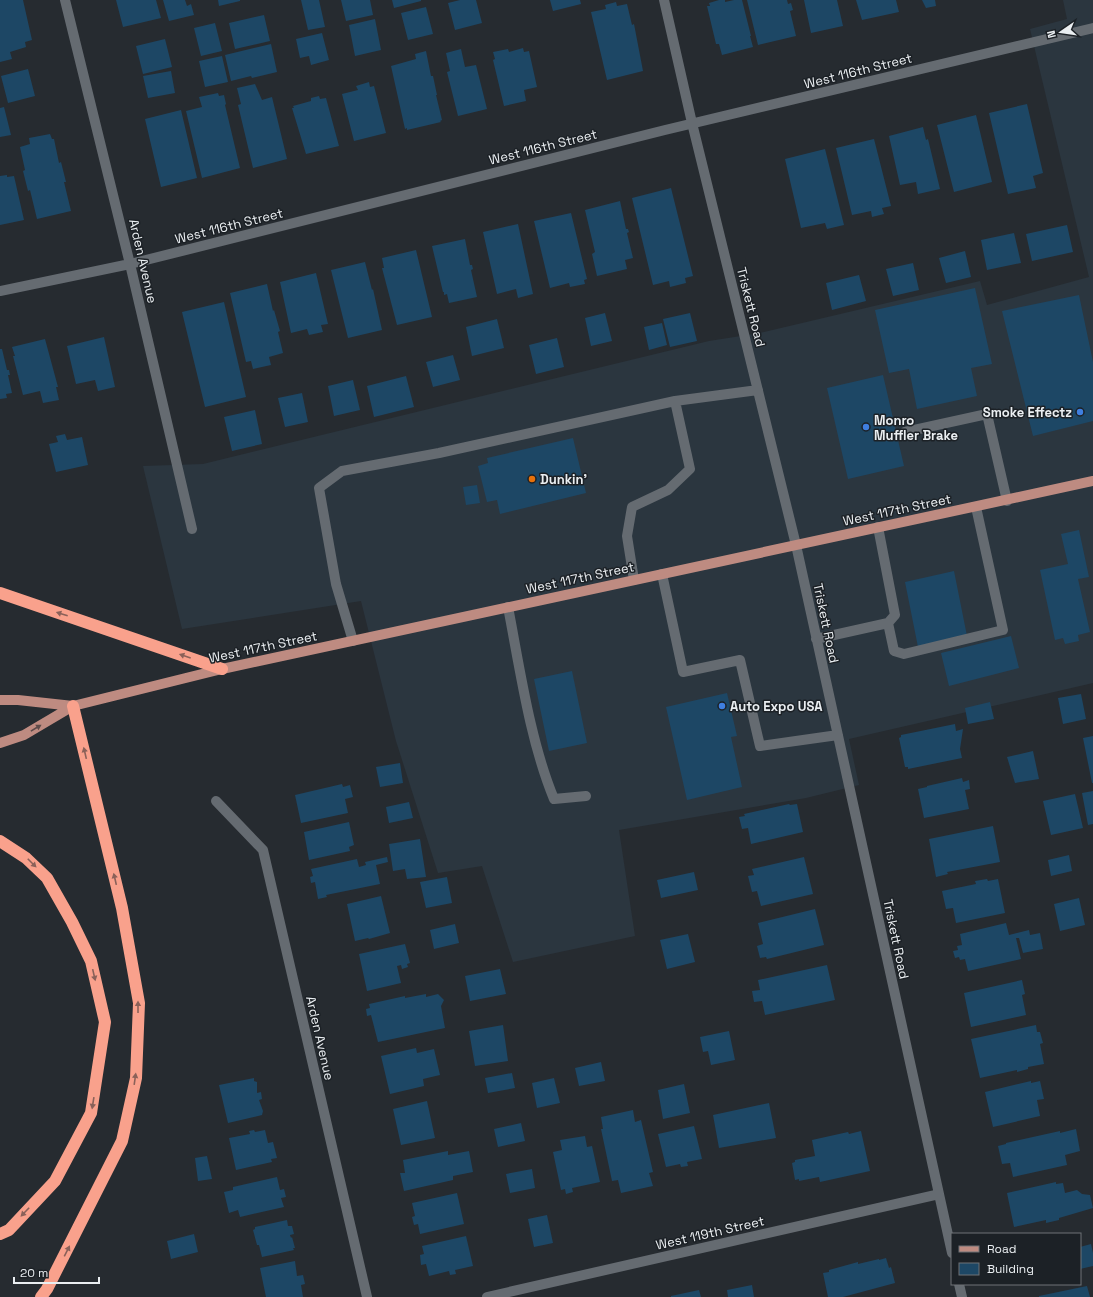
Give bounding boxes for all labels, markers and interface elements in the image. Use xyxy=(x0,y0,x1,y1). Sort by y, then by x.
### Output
north arrow xyxy=(1041,12,1081,52)
text: N xyxy=(1044,29,1059,39)
street label: West 116th Street xyxy=(802,49,914,93)
street label: West 116th Street xyxy=(487,125,599,169)
street label: West 116th Street xyxy=(173,204,285,248)
street label: Arden Avenue xyxy=(125,217,161,305)
street label: Triskett Road xyxy=(733,265,769,349)
place label: Smoke Effectz xyxy=(983,404,1072,421)
marker: Smoke Effectz xyxy=(1075,407,1085,417)
place label: Monro Muffler Brake xyxy=(874,412,958,444)
marker: Monro Muffler Brake xyxy=(861,422,871,432)
place label: Dunkin' xyxy=(540,471,587,488)
marker: Dunkin' xyxy=(527,474,537,484)
street label: West 117th Street xyxy=(841,490,953,530)
street label: West 117th Street xyxy=(524,558,636,598)
street label: Triskett Road xyxy=(809,581,843,665)
one-way arrow xyxy=(56,611,68,617)
street label: West 117th Street xyxy=(207,627,319,667)
one-way arrow xyxy=(179,653,191,659)
place label: Auto Expo USA xyxy=(730,698,823,715)
marker: Auto Expo USA xyxy=(717,701,727,711)
one-way arrow xyxy=(30,725,42,732)
one-way arrow xyxy=(81,746,87,759)
one-way arrow xyxy=(27,858,37,868)
one-way arrow xyxy=(111,873,117,885)
street label: Triskett Road xyxy=(879,897,913,981)
one-way arrow xyxy=(92,969,98,982)
street label: Arden Avenue xyxy=(302,994,338,1082)
one-way arrow xyxy=(135,1000,141,1013)
one-way arrow xyxy=(132,1073,138,1085)
one-way arrow xyxy=(89,1097,95,1109)
one-way arrow xyxy=(21,1207,30,1217)
street label: West 119th Street xyxy=(654,1212,766,1254)
legend xyxy=(951,1233,1081,1285)
text: Road xyxy=(987,1241,1016,1257)
one-way arrow xyxy=(63,1245,70,1256)
scale bar xyxy=(14,1259,99,1285)
text: Building xyxy=(987,1261,1034,1277)
text: 20 m xyxy=(20,1265,48,1281)

